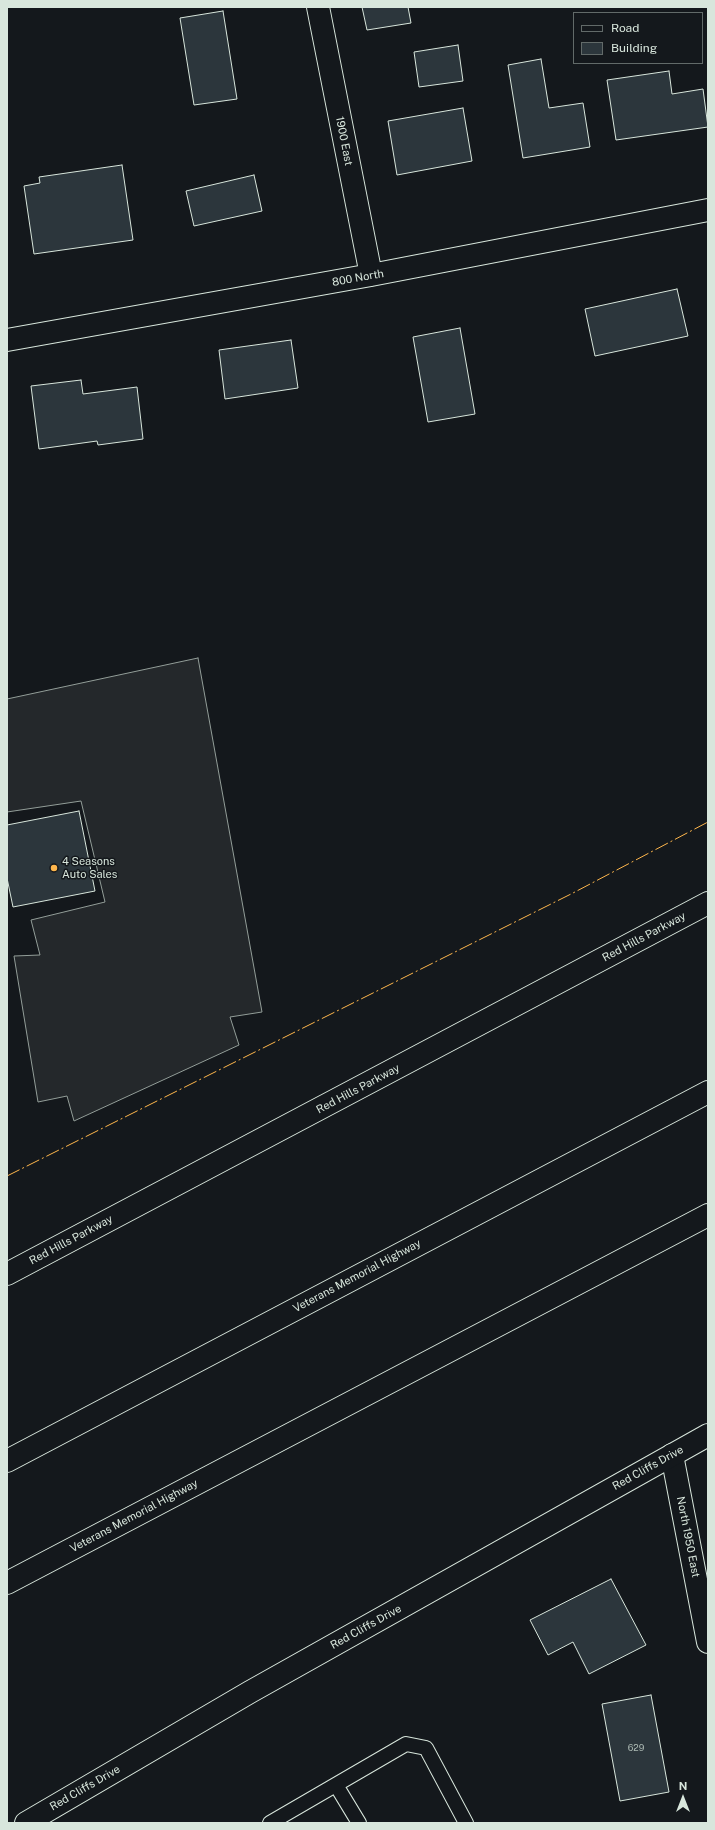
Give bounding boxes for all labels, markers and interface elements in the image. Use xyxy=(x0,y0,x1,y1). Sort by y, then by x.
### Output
legend xyxy=(573,12,703,64)
text: Road xyxy=(611,21,639,35)
text: Building xyxy=(611,41,657,55)
street label: 1900 East xyxy=(333,115,355,167)
street label: 800 North xyxy=(331,267,385,289)
place label: 4 Seasons Auto Sales xyxy=(62,855,117,881)
marker: 4 Seasons Auto Sales xyxy=(49,863,59,873)
street label: Red Hills Parkway xyxy=(600,909,688,965)
street label: Red Hills Parkway xyxy=(314,1061,402,1117)
street label: Red Hills Parkway xyxy=(27,1212,115,1268)
street label: Veterans Memorial Highway xyxy=(291,1237,423,1315)
street label: Red Cliffs Drive xyxy=(610,1443,686,1493)
street label: Veterans Memorial Highway xyxy=(68,1477,200,1555)
street label: North 1950 East xyxy=(674,1495,702,1579)
street label: Red Cliffs Drive xyxy=(328,1602,404,1652)
house number: 629 xyxy=(628,1743,644,1753)
street label: Red Cliffs Drive xyxy=(47,1762,123,1814)
north arrow xyxy=(663,1778,703,1818)
text: N xyxy=(679,1780,687,1792)

